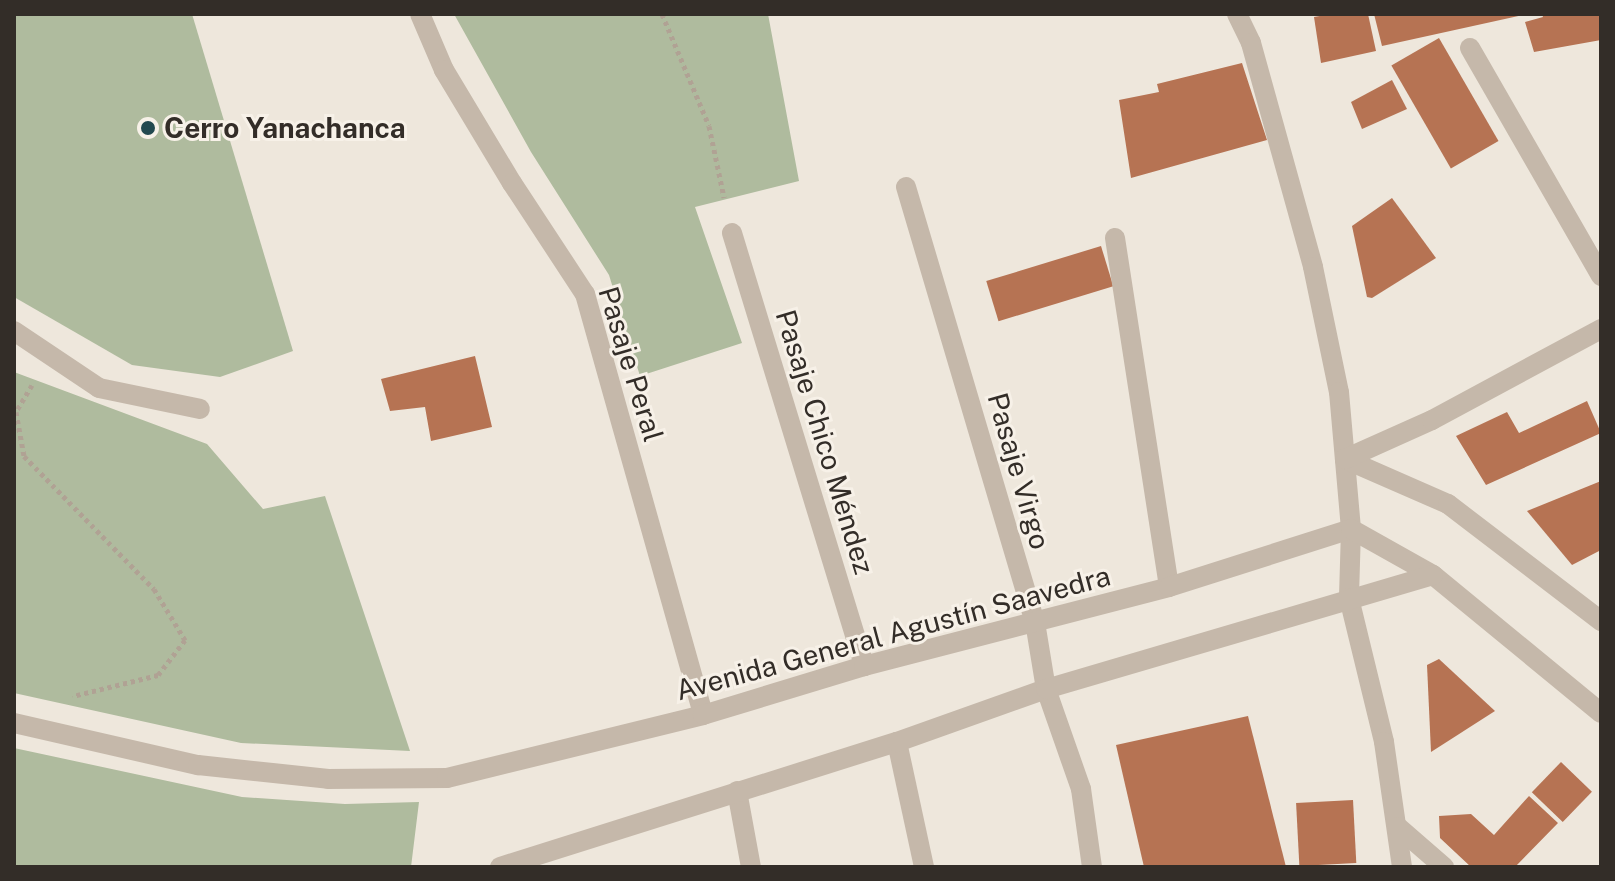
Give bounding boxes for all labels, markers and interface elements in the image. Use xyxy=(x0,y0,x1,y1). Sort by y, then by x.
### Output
place label: Cerro Yanachanca xyxy=(164,111,406,145)
marker: Cerro Yanachanca xyxy=(139,119,157,137)
street label: Pasaje Peral xyxy=(591,282,671,446)
street label: Pasaje Chico Méndez xyxy=(769,306,881,578)
street label: Pasaje Virgo xyxy=(981,389,1057,553)
street label: Avenida General Agustín Saavedra xyxy=(672,559,1114,707)

